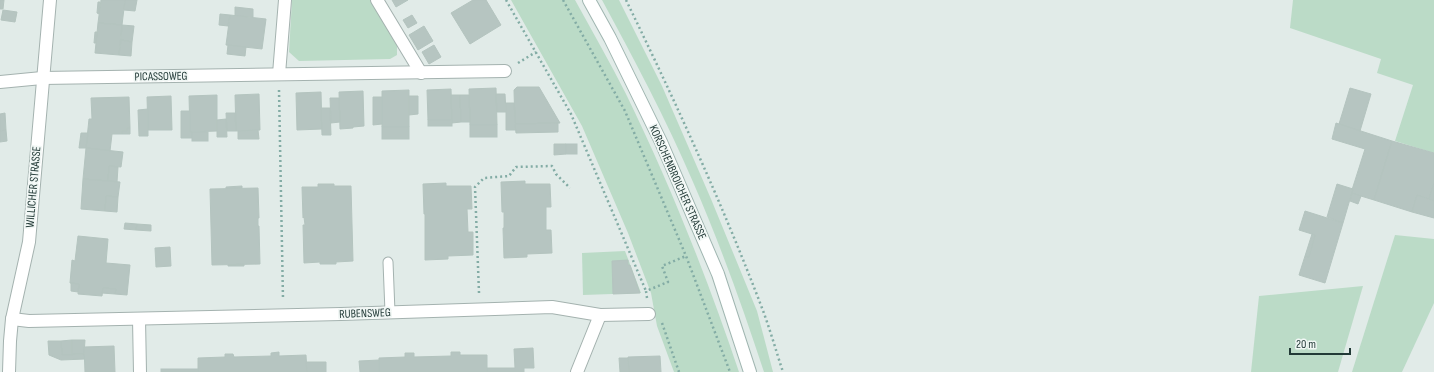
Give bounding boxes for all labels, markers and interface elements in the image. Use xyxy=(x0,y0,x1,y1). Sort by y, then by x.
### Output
street label: PICASSOWEG xyxy=(134,69,188,84)
street label: KORSCHENBROICHER STRASSE xyxy=(646,123,710,242)
street label: WILLICHER STRASSE xyxy=(22,146,45,228)
street label: RUBENSWEG xyxy=(339,305,391,322)
scale bar xyxy=(1290,330,1350,356)
text: 20 m xyxy=(1296,337,1316,352)

